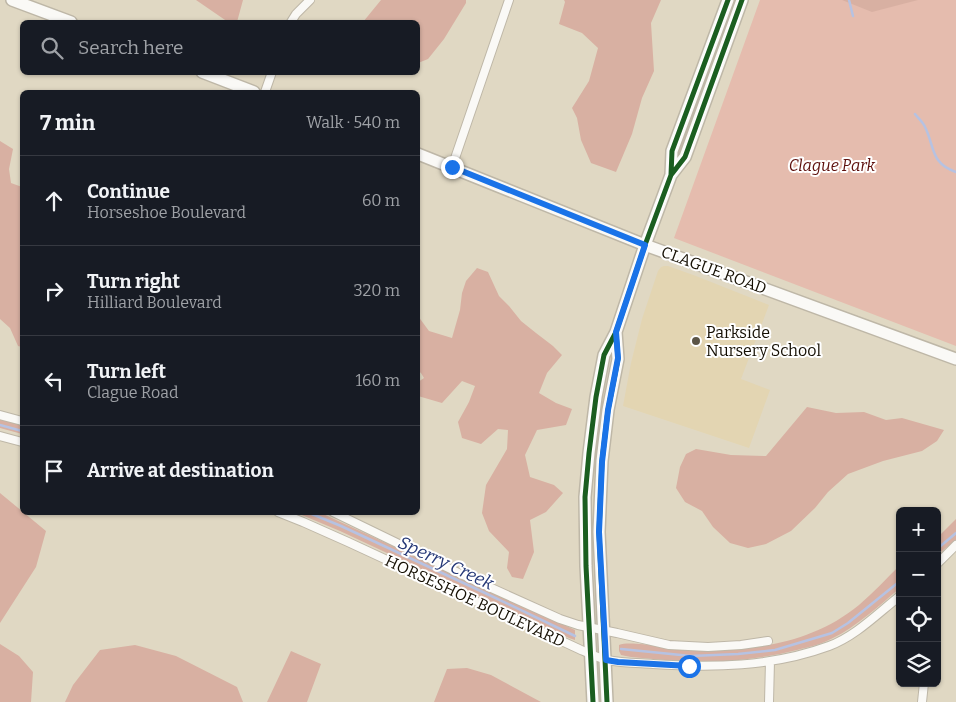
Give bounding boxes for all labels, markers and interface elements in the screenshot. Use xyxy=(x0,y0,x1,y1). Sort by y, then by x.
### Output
search box xyxy=(20,20,420,75)
icon: search xyxy=(38,34,66,62)
text: Search here xyxy=(78,36,183,59)
text: 7 min xyxy=(40,110,95,136)
text: Walk · 540 m xyxy=(306,113,400,132)
route end xyxy=(441,156,464,179)
park label: Clague Park xyxy=(789,156,876,175)
text: Continue xyxy=(87,180,170,203)
icon: ahead xyxy=(40,187,68,215)
text: 60 m xyxy=(362,191,400,210)
text: Horseshoe Boulevard xyxy=(87,203,246,222)
street label: CLAGUE ROAD xyxy=(659,242,769,298)
text: Turn right xyxy=(87,270,180,293)
icon: right xyxy=(40,277,68,305)
text: 320 m xyxy=(353,281,400,300)
text: Hilliard Boulevard xyxy=(87,293,222,312)
place label: Parkside Nursery School xyxy=(706,323,821,360)
marker: Parkside Nursery School xyxy=(690,335,702,347)
text: Turn left xyxy=(87,360,166,383)
icon: left xyxy=(40,367,68,395)
text: 160 m xyxy=(355,371,400,390)
text: Clague Road xyxy=(87,383,178,402)
icon: arrive xyxy=(40,457,68,485)
text: Arrive at destination xyxy=(87,459,274,482)
map controls xyxy=(896,507,941,687)
button: + xyxy=(896,507,941,552)
water label: Sperry Creek xyxy=(395,531,497,595)
street label: HORSESHOE BOULEVARD xyxy=(382,551,568,651)
button: − xyxy=(896,552,941,597)
button: locate xyxy=(896,597,941,642)
button: layers xyxy=(896,642,941,687)
route start xyxy=(678,655,701,678)

